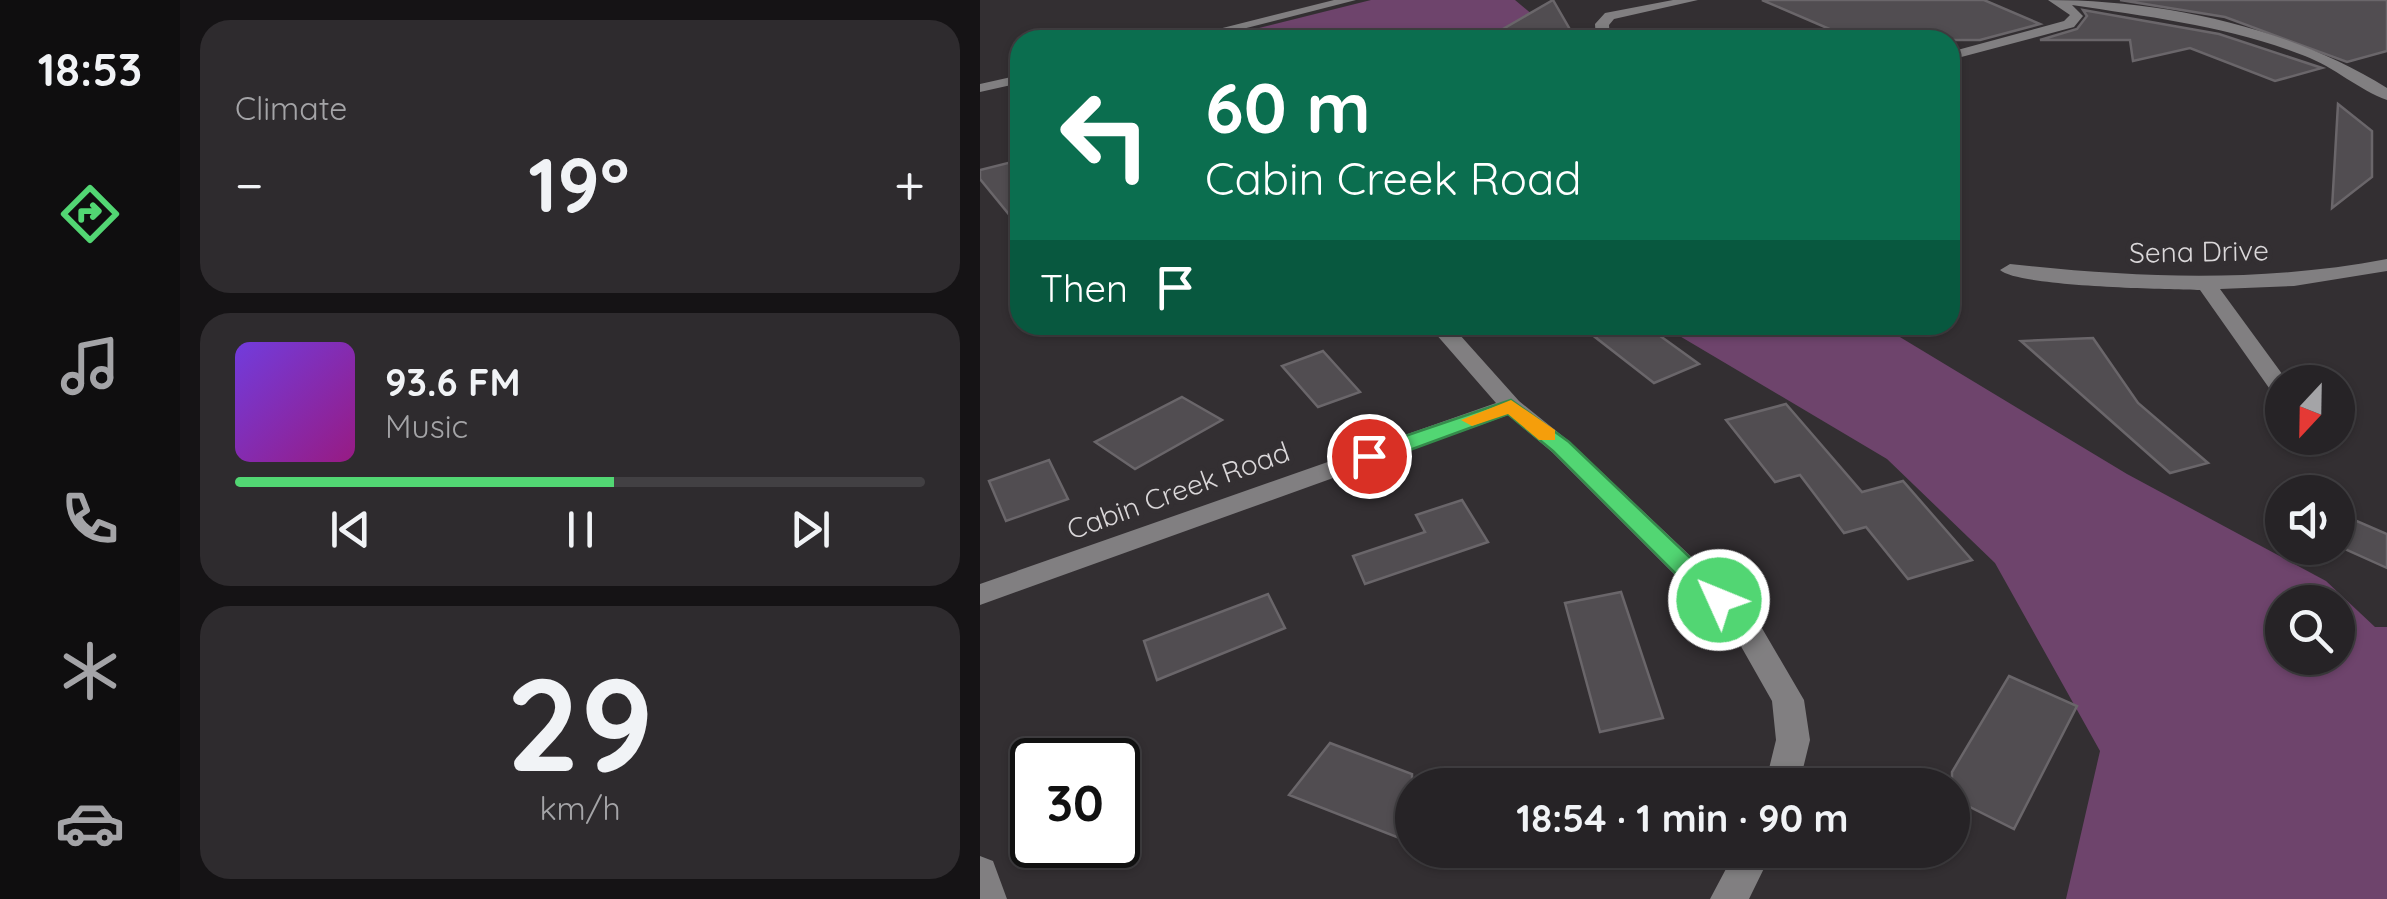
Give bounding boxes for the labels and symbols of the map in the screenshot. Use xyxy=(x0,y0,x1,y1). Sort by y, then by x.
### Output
street label: Sena Drive xyxy=(2129,232,2269,270)
north arrow xyxy=(2265,365,2355,455)
pin xyxy=(1327,414,1412,499)
street label: Cabin Creek Road xyxy=(1062,433,1294,547)
position arrow xyxy=(1667,548,1771,652)
speed limit sign: 30 xyxy=(1010,738,1140,868)

